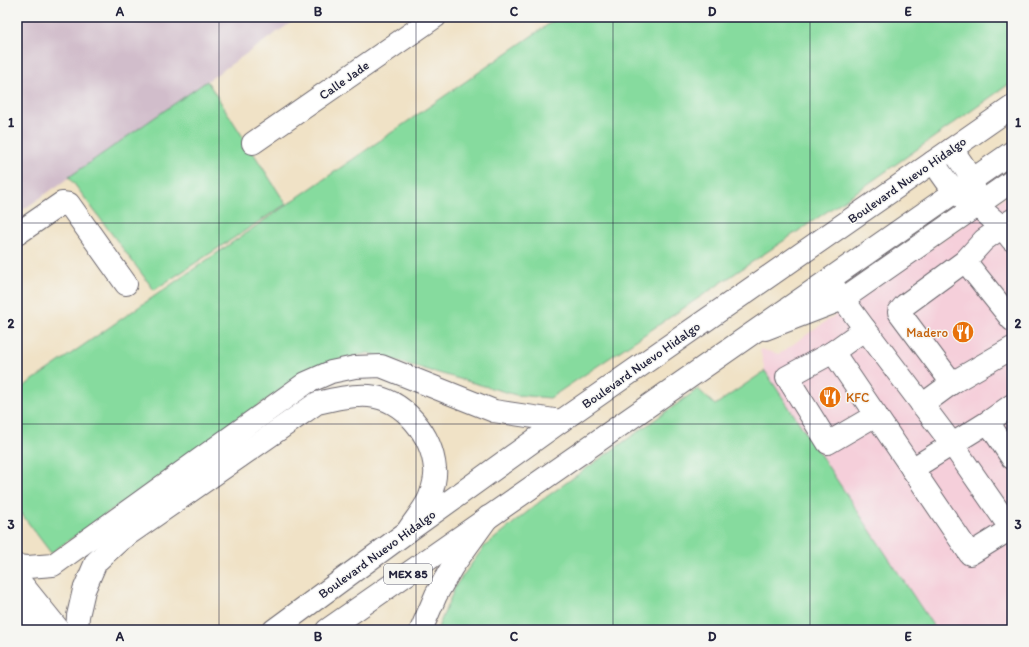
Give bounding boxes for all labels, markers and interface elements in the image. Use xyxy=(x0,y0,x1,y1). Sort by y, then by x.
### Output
text: A xyxy=(115,4,125,19)
text: B xyxy=(314,4,323,19)
text: C xyxy=(510,4,519,19)
text: D xyxy=(708,4,717,19)
text: E xyxy=(904,4,912,19)
street label: Calle Jade xyxy=(316,57,372,103)
text: 1 xyxy=(8,115,14,130)
text: 1 xyxy=(1015,115,1021,130)
street label: Boulevard Nuevo Hidalgo xyxy=(845,133,969,227)
text: 2 xyxy=(8,316,15,331)
text: 2 xyxy=(1015,316,1022,331)
street label: Boulevard Nuevo Hidalgo xyxy=(579,318,703,412)
restaurant icon: Madero xyxy=(950,319,976,345)
place label: Madero xyxy=(906,325,948,340)
restaurant icon: KFC xyxy=(817,384,843,410)
place label: KFC xyxy=(846,390,869,405)
street label: Boulevard Nuevo Hidalgo xyxy=(316,506,439,602)
text: 3 xyxy=(7,517,15,532)
text: 3 xyxy=(1014,517,1022,532)
road number: MEX 85 xyxy=(384,564,432,584)
text: A xyxy=(115,629,125,644)
text: B xyxy=(314,629,323,644)
text: C xyxy=(510,629,519,644)
text: D xyxy=(708,629,717,644)
text: E xyxy=(904,629,912,644)

